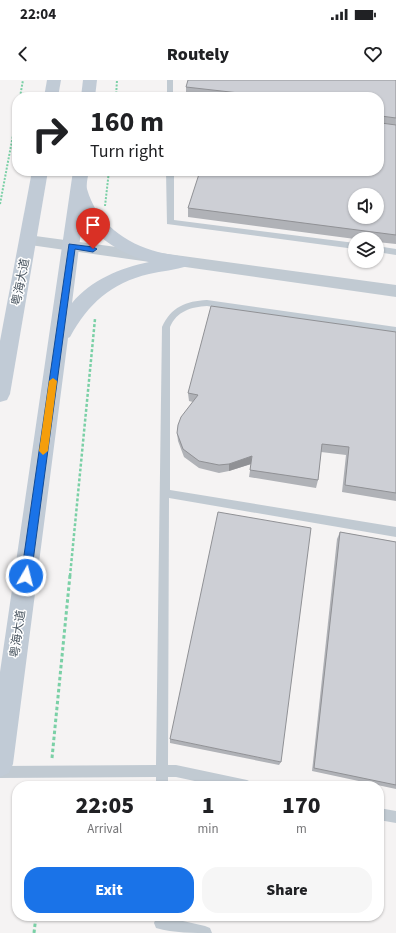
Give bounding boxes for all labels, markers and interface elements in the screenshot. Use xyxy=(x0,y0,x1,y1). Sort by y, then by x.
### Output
text: 22:04 xyxy=(20,4,56,25)
text: Routely xyxy=(167,42,229,67)
icon: back xyxy=(12,43,34,65)
icon: heart xyxy=(362,43,384,65)
text: 160 m xyxy=(90,102,164,142)
icon: right xyxy=(24,108,76,160)
text: Turn right xyxy=(90,139,164,164)
map controls xyxy=(348,188,384,268)
button: sound xyxy=(348,188,384,224)
pin xyxy=(76,208,110,249)
icon: arrive xyxy=(82,214,104,236)
button: layers xyxy=(348,232,384,268)
street label: 粤海大道 xyxy=(8,257,34,307)
position arrow xyxy=(5,555,47,597)
street label: 粤海大道 xyxy=(6,609,30,659)
text: 22:05 xyxy=(75,788,134,823)
text: 1 xyxy=(202,788,215,823)
text: 170 xyxy=(282,788,321,823)
text: Arrival xyxy=(87,820,122,838)
text: min xyxy=(198,820,219,838)
text: m xyxy=(296,820,307,838)
button: Exit xyxy=(24,867,194,913)
button: Share xyxy=(202,867,372,913)

